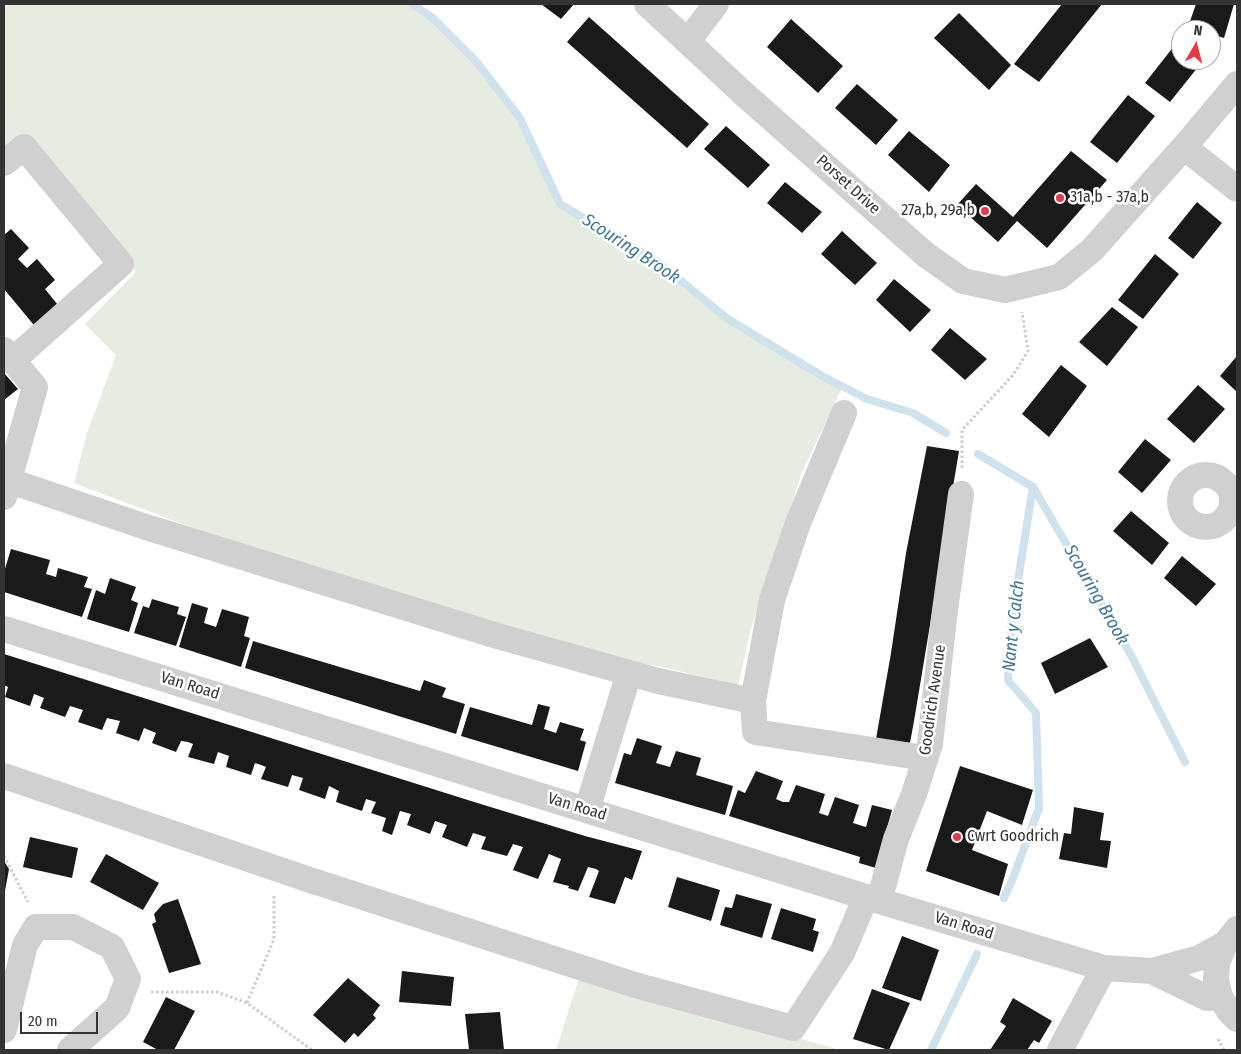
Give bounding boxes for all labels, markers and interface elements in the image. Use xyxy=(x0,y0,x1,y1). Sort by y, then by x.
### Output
north arrow xyxy=(1171,20,1221,70)
text: N xyxy=(1193,22,1203,40)
street label: Porset Drive xyxy=(812,151,884,219)
place label: 31a,b - 37a,b xyxy=(1070,188,1149,208)
marker: 31a,b - 37a,b xyxy=(1054,192,1066,204)
place label: 27a,b, 29a,b xyxy=(901,201,975,221)
marker: 27a,b, 29a,b xyxy=(979,205,991,217)
water label: Scouring Brook xyxy=(578,209,684,289)
water label: Scouring Brook xyxy=(1059,541,1133,649)
water label: Nant y Calch xyxy=(998,579,1030,673)
street label: Goodrich Avenue xyxy=(916,644,950,756)
street label: Van Road xyxy=(158,668,222,704)
street label: Van Road xyxy=(545,789,609,825)
place label: Cwrt Goodrich xyxy=(967,827,1059,847)
marker: Cwrt Goodrich xyxy=(951,831,963,843)
street label: Van Road xyxy=(932,908,996,944)
scale bar xyxy=(22,1002,100,1034)
text: 20 m xyxy=(28,1012,58,1030)

